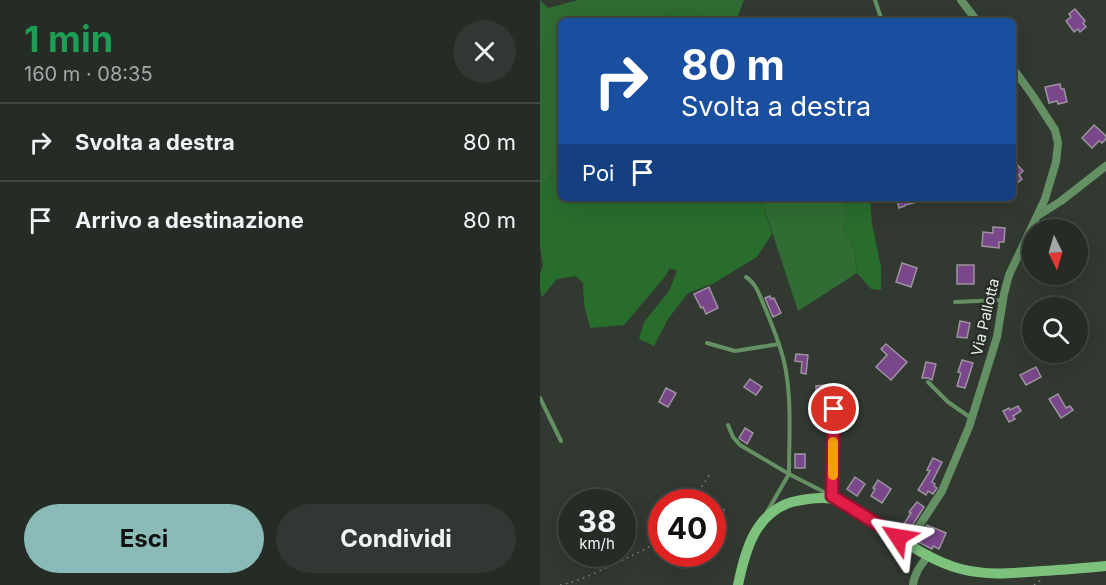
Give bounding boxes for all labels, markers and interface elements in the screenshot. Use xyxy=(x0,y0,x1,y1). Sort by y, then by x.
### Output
text: 1 min xyxy=(24,17,113,61)
button: close xyxy=(453,20,516,83)
text: 80 m xyxy=(681,39,785,90)
icon: right xyxy=(582,42,660,120)
text: 160 m · 08:35 xyxy=(24,62,153,86)
text: Svolta a destra xyxy=(681,90,871,123)
icon: right xyxy=(24,126,57,159)
text: Svolta a destra xyxy=(75,129,235,155)
text: 80 m xyxy=(463,129,516,155)
icon: arrive xyxy=(626,156,659,189)
text: Poi xyxy=(582,160,614,186)
icon: arrive xyxy=(24,204,57,237)
text: Arrivo a destinazione xyxy=(75,207,304,233)
text: 80 m xyxy=(463,207,516,233)
north arrow xyxy=(1022,219,1088,285)
map controls xyxy=(1022,219,1088,363)
street label: Via Pallotta xyxy=(967,276,1003,358)
button: search xyxy=(1022,297,1088,363)
pin xyxy=(808,383,859,434)
icon: arrive xyxy=(817,392,850,425)
speed limit sign: 40 xyxy=(648,489,726,567)
text: 38 xyxy=(578,503,616,539)
button: Esci xyxy=(24,504,264,573)
button: Condividi xyxy=(276,504,516,573)
position arrow xyxy=(866,505,930,569)
text: km/h xyxy=(579,534,615,553)

